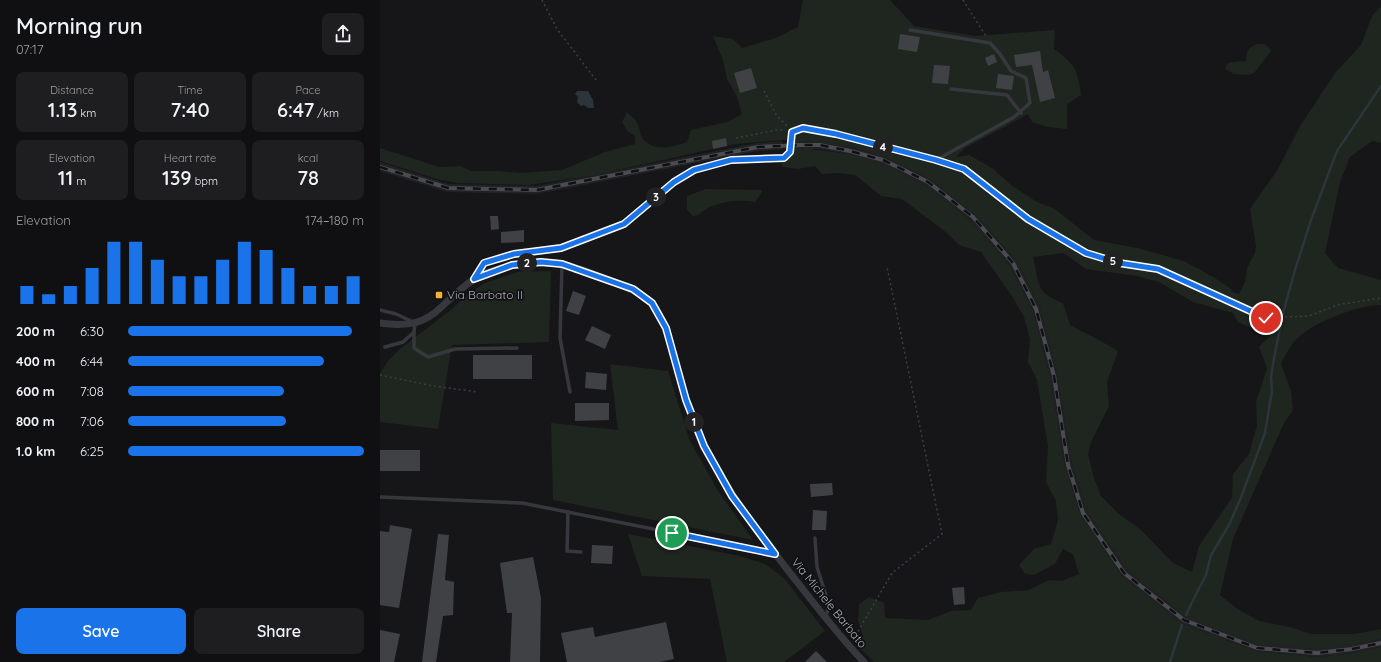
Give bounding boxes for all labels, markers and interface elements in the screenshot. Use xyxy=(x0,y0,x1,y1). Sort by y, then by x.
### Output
text: Morning run xyxy=(16,12,143,40)
button: share xyxy=(322,13,364,55)
text: 07:17 xyxy=(16,41,44,57)
text: Distance xyxy=(50,83,94,97)
text: Time xyxy=(177,83,203,97)
text: Pace xyxy=(295,83,321,97)
text: 1.13 xyxy=(48,97,77,122)
text: 7:40 xyxy=(170,97,210,122)
text: 6:47 xyxy=(277,97,314,122)
text: km xyxy=(77,106,96,120)
text: /km xyxy=(314,106,339,120)
pin: 4 xyxy=(873,137,893,157)
text: 4 xyxy=(880,140,886,154)
text: Elevation xyxy=(49,151,95,165)
text: Heart rate xyxy=(164,151,216,165)
text: kcal xyxy=(298,151,318,165)
text: 11 xyxy=(58,165,73,190)
text: 139 xyxy=(162,165,192,190)
text: 78 xyxy=(297,165,319,190)
text: m xyxy=(73,174,86,188)
text: bpm xyxy=(192,174,218,188)
pin: 3 xyxy=(646,187,666,207)
text: 3 xyxy=(653,190,659,204)
text: Elevation xyxy=(16,212,71,228)
text: 174–180 m xyxy=(305,212,364,228)
pin: 5 xyxy=(1103,251,1123,271)
pin: 2 xyxy=(517,253,537,273)
text: 5 xyxy=(1110,254,1116,268)
text: 2 xyxy=(524,256,530,270)
place label: Via Barbato II xyxy=(447,287,523,302)
marker: Via Barbato II xyxy=(434,290,444,300)
pin xyxy=(1249,301,1283,335)
icon: check xyxy=(1255,307,1277,329)
text: 200 m xyxy=(16,323,55,339)
text: 6:30 xyxy=(80,323,104,339)
text: 400 m xyxy=(16,353,55,369)
text: 6:44 xyxy=(80,353,103,369)
text: 600 m xyxy=(16,383,55,399)
text: 7:08 xyxy=(80,383,104,399)
pin: 1 xyxy=(684,412,704,432)
text: 800 m xyxy=(16,413,55,429)
text: 7:06 xyxy=(80,413,104,429)
text: 1 xyxy=(692,415,696,429)
text: 1.0 km xyxy=(16,443,55,459)
text: 6:25 xyxy=(80,443,104,459)
pin xyxy=(655,516,689,550)
icon: arrive xyxy=(661,522,683,544)
street label: Via Michele Barbato xyxy=(788,555,870,651)
button: Save xyxy=(16,608,186,654)
button: Share xyxy=(194,608,364,654)

